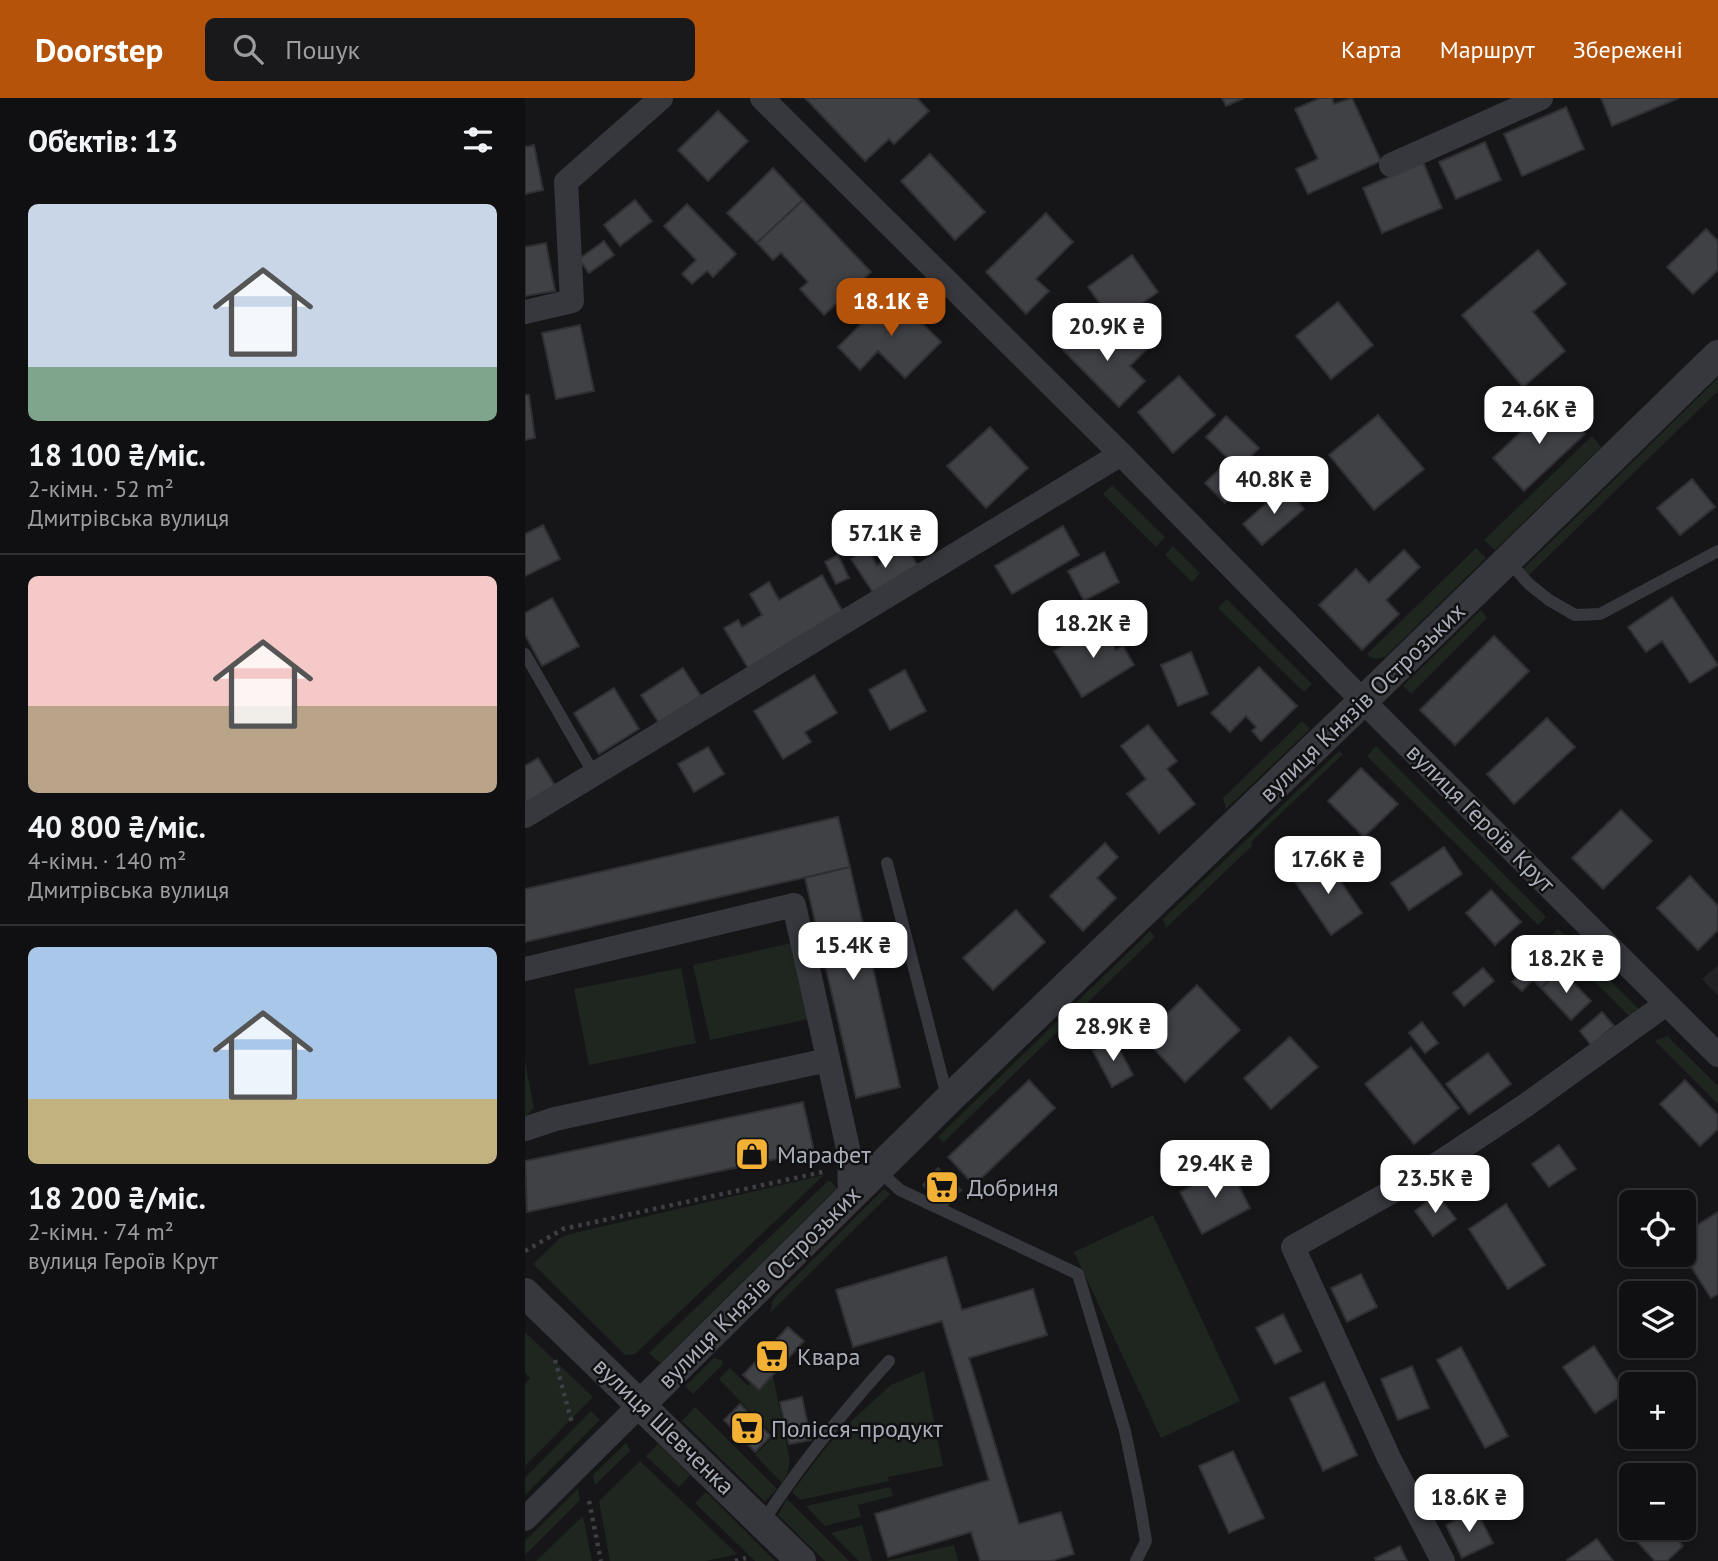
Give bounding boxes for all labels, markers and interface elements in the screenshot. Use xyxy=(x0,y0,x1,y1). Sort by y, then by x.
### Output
search box xyxy=(205,18,695,81)
text: Doorstep xyxy=(35,28,163,71)
icon: search xyxy=(229,30,267,68)
text: Пошук xyxy=(285,33,360,66)
text: Карта xyxy=(1341,34,1402,65)
text: Маршрут xyxy=(1440,34,1535,65)
text: Збережені xyxy=(1573,34,1683,65)
text: Об’єктів: 13 xyxy=(28,121,178,160)
icon: filters xyxy=(459,121,497,159)
icon: home xyxy=(200,249,326,375)
pin: 18.1K ₴ xyxy=(826,278,956,338)
text: 18.1K ₴ xyxy=(852,286,930,315)
pin: 20.9K ₴ xyxy=(1042,303,1172,363)
text: 20.9K ₴ xyxy=(1068,311,1146,340)
pin: 24.6K ₴ xyxy=(1474,386,1604,446)
text: 24.6K ₴ xyxy=(1500,394,1578,423)
text: 18 100 ₴/міс. xyxy=(28,435,206,474)
pin: 40.8K ₴ xyxy=(1209,456,1339,516)
text: 40.8K ₴ xyxy=(1235,464,1313,493)
text: 2-кімн. · 52 m² xyxy=(28,474,174,503)
text: Дмитрівська вулиця xyxy=(28,503,229,532)
pin: 57.1K ₴ xyxy=(820,510,950,570)
text: 57.1K ₴ xyxy=(848,518,922,547)
street label: вулиця Князів Острозьких xyxy=(1253,596,1471,808)
pin: 18.2K ₴ xyxy=(1028,601,1158,660)
text: 18.2K ₴ xyxy=(1054,608,1132,637)
icon: home xyxy=(200,621,326,747)
street label: вулиця Героїв Крут xyxy=(1400,737,1562,899)
text: 40 800 ₴/міс. xyxy=(28,807,206,846)
pin: 17.6K ₴ xyxy=(1263,836,1393,896)
text: 17.6K ₴ xyxy=(1291,844,1365,873)
text: 4-кімн. · 140 m² xyxy=(28,846,186,875)
text: Дмитрівська вулиця xyxy=(28,875,229,904)
pin: 15.4K ₴ xyxy=(788,922,918,982)
text: 15.4K ₴ xyxy=(814,930,892,959)
pin: 18.2K ₴ xyxy=(1501,936,1631,995)
text: 18.2K ₴ xyxy=(1527,943,1605,972)
icon: home xyxy=(200,992,326,1118)
pin: 28.9K ₴ xyxy=(1048,1004,1178,1063)
text: 28.9K ₴ xyxy=(1074,1011,1152,1040)
shop icon: Марафет xyxy=(733,1135,771,1173)
place label: Марафет xyxy=(777,1139,871,1170)
pin: 29.4K ₴ xyxy=(1150,1140,1280,1200)
text: 29.4K ₴ xyxy=(1176,1148,1254,1177)
pin: 23.5K ₴ xyxy=(1370,1156,1500,1215)
text: 23.5K ₴ xyxy=(1396,1163,1474,1192)
supermarket icon: Добриня xyxy=(923,1168,961,1206)
place label: Добриня xyxy=(967,1172,1059,1203)
text: 18 200 ₴/міс. xyxy=(28,1178,206,1217)
street label: вулиця Князів Острозьких xyxy=(651,1179,867,1395)
map controls xyxy=(1619,1190,1696,1540)
button: locate xyxy=(1619,1190,1696,1267)
text: 2-кімн. · 74 m² xyxy=(28,1217,174,1246)
text: вулиця Героїв Крут xyxy=(28,1246,218,1275)
button: layers xyxy=(1619,1281,1696,1358)
supermarket icon: Квара xyxy=(753,1337,791,1375)
place label: Квара xyxy=(797,1341,860,1372)
street label: вулиця Шевченка xyxy=(587,1351,741,1501)
button: + xyxy=(1619,1372,1696,1449)
supermarket icon: Полісся-продукт xyxy=(728,1409,766,1447)
place label: Полісся-продукт xyxy=(771,1413,943,1444)
button: − xyxy=(1619,1463,1696,1540)
pin: 18.6K ₴ xyxy=(1404,1474,1534,1534)
text: 18.6K ₴ xyxy=(1430,1482,1508,1511)

